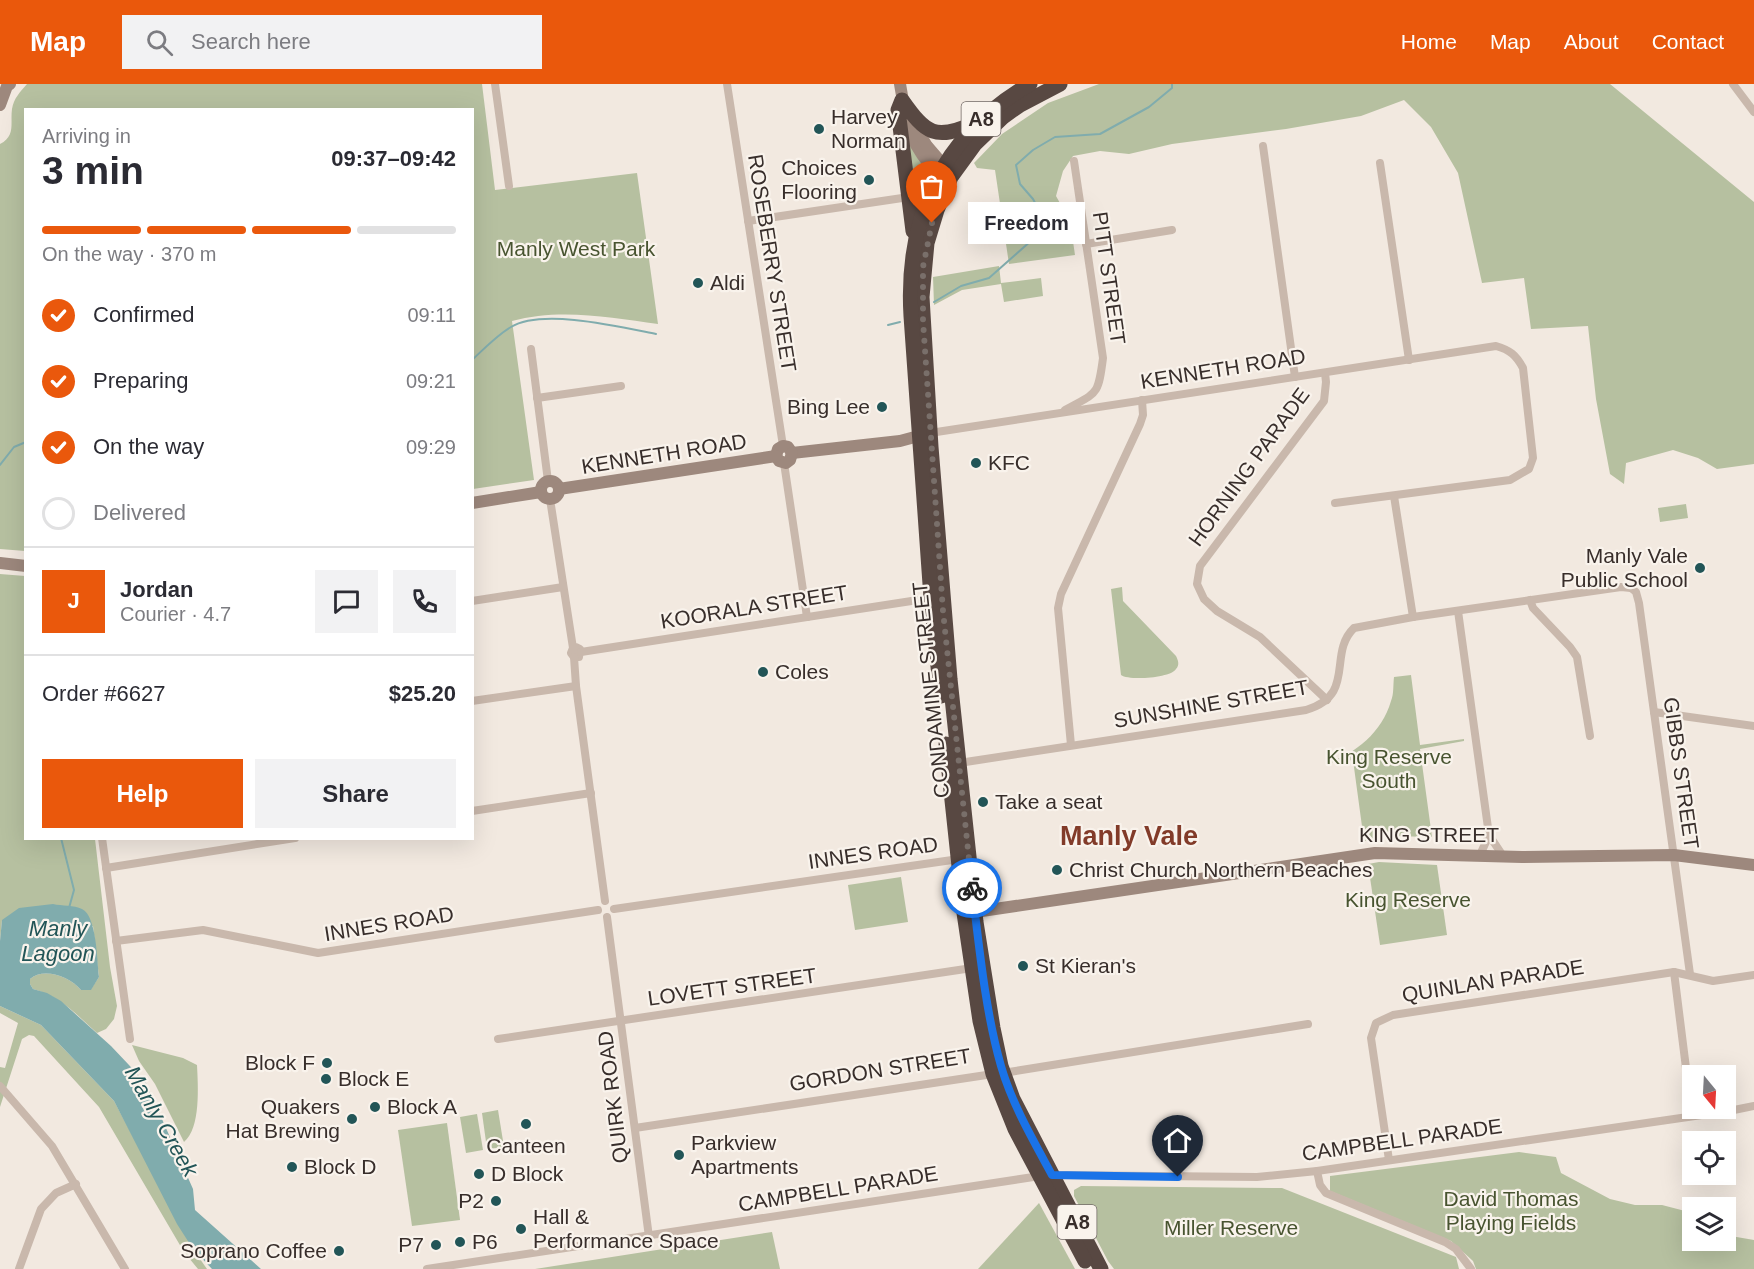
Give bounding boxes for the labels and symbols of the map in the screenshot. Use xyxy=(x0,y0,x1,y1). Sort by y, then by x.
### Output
road number: A8 xyxy=(962,102,1000,136)
place label: Harvey Norman xyxy=(831,105,906,152)
marker: Harvey Norman xyxy=(812,122,826,136)
street label: ROSEBERRY STREET xyxy=(744,153,801,373)
place label: Choices Flooring xyxy=(781,156,857,203)
pin xyxy=(906,161,957,223)
marker: Choices Flooring xyxy=(862,173,876,187)
callout: Freedom xyxy=(968,202,1085,244)
street label: PITT STREET xyxy=(1089,210,1130,346)
park label: Manly West Park xyxy=(497,237,656,260)
place label: Aldi xyxy=(710,271,745,294)
marker: Aldi xyxy=(691,276,705,290)
street label: KENNETH ROAD xyxy=(1139,344,1307,393)
street label: HORNING PARADE xyxy=(1184,383,1314,550)
place label: Bing Lee xyxy=(787,395,870,418)
marker: Bing Lee xyxy=(875,400,889,414)
street label: KENNETH ROAD xyxy=(580,429,748,478)
place label: KFC xyxy=(988,451,1030,474)
marker: KFC xyxy=(969,456,983,470)
place label: Manly Vale Public School xyxy=(1561,544,1688,591)
marker: Manly Vale Public School xyxy=(1693,561,1707,575)
street label: KOORALA STREET xyxy=(659,580,849,633)
street label: CONDAMINE STREET xyxy=(908,581,953,799)
place label: Coles xyxy=(775,660,829,683)
marker: Coles xyxy=(756,665,770,679)
street label: SUNSHINE STREET xyxy=(1112,675,1310,732)
street label: GIBBS STREET xyxy=(1659,696,1704,850)
park label: King Reserve South xyxy=(1326,745,1452,792)
place label: Take a seat xyxy=(995,790,1103,813)
marker: Take a seat xyxy=(976,795,990,809)
district label: Manly Vale xyxy=(1060,821,1198,851)
street label: KING STREET xyxy=(1359,823,1499,846)
street label: INNES ROAD xyxy=(807,832,939,873)
courier xyxy=(942,858,1002,918)
place label: Christ Church Northern Beaches xyxy=(1069,858,1372,881)
marker: Christ Church Northern Beaches xyxy=(1050,863,1064,877)
park label: King Reserve xyxy=(1345,888,1471,911)
street label: INNES ROAD xyxy=(323,902,455,945)
water label: Manly Lagoon xyxy=(21,916,95,966)
place label: St Kieran's xyxy=(1035,954,1136,977)
street label: QUINLAN PARADE xyxy=(1400,955,1586,1006)
marker: St Kieran's xyxy=(1016,959,1030,973)
street label: LOVETT STREET xyxy=(646,963,818,1010)
street label: QUIRK ROAD xyxy=(593,1030,632,1164)
street label: GORDON STREET xyxy=(788,1044,972,1095)
place label: Block F xyxy=(245,1051,315,1074)
marker: Block F xyxy=(320,1056,334,1070)
water label: Manly Creek xyxy=(120,1062,204,1182)
north arrow xyxy=(1682,1065,1736,1119)
place label: Block E xyxy=(338,1067,409,1090)
marker: Block E xyxy=(319,1072,333,1086)
place label: Quakers Hat Brewing xyxy=(226,1095,340,1142)
place label: Block A xyxy=(387,1095,457,1118)
marker: Block A xyxy=(368,1100,382,1114)
marker: Quakers Hat Brewing xyxy=(345,1112,359,1126)
street label: CAMPBELL PARADE xyxy=(1300,1114,1504,1165)
pin xyxy=(1152,1115,1203,1177)
marker: Canteen xyxy=(519,1117,533,1131)
place label: Parkview Apartments xyxy=(691,1131,798,1178)
place label: Canteen xyxy=(486,1134,566,1157)
marker: Parkview Apartments xyxy=(672,1148,686,1162)
place label: Block D xyxy=(304,1155,376,1178)
marker: Block D xyxy=(285,1160,299,1174)
street label: CAMPBELL PARADE xyxy=(736,1161,939,1216)
place label: D Block xyxy=(491,1162,564,1185)
marker: D Block xyxy=(472,1167,486,1181)
park label: David Thomas Playing Fields xyxy=(1443,1187,1579,1234)
place label: P2 xyxy=(458,1189,484,1212)
marker: P2 xyxy=(489,1194,503,1208)
place label: Hall & Performance Space xyxy=(533,1205,719,1252)
road number: A8 xyxy=(1058,1205,1096,1239)
park label: Miller Reserve xyxy=(1164,1216,1298,1239)
marker: Hall & Performance Space xyxy=(514,1222,528,1236)
place label: P6 xyxy=(472,1230,498,1253)
place label: P7 xyxy=(398,1233,424,1256)
marker: P6 xyxy=(453,1235,467,1249)
marker: P7 xyxy=(429,1238,443,1252)
place label: Soprano Coffee xyxy=(180,1239,327,1262)
marker: Soprano Coffee xyxy=(332,1244,346,1258)

